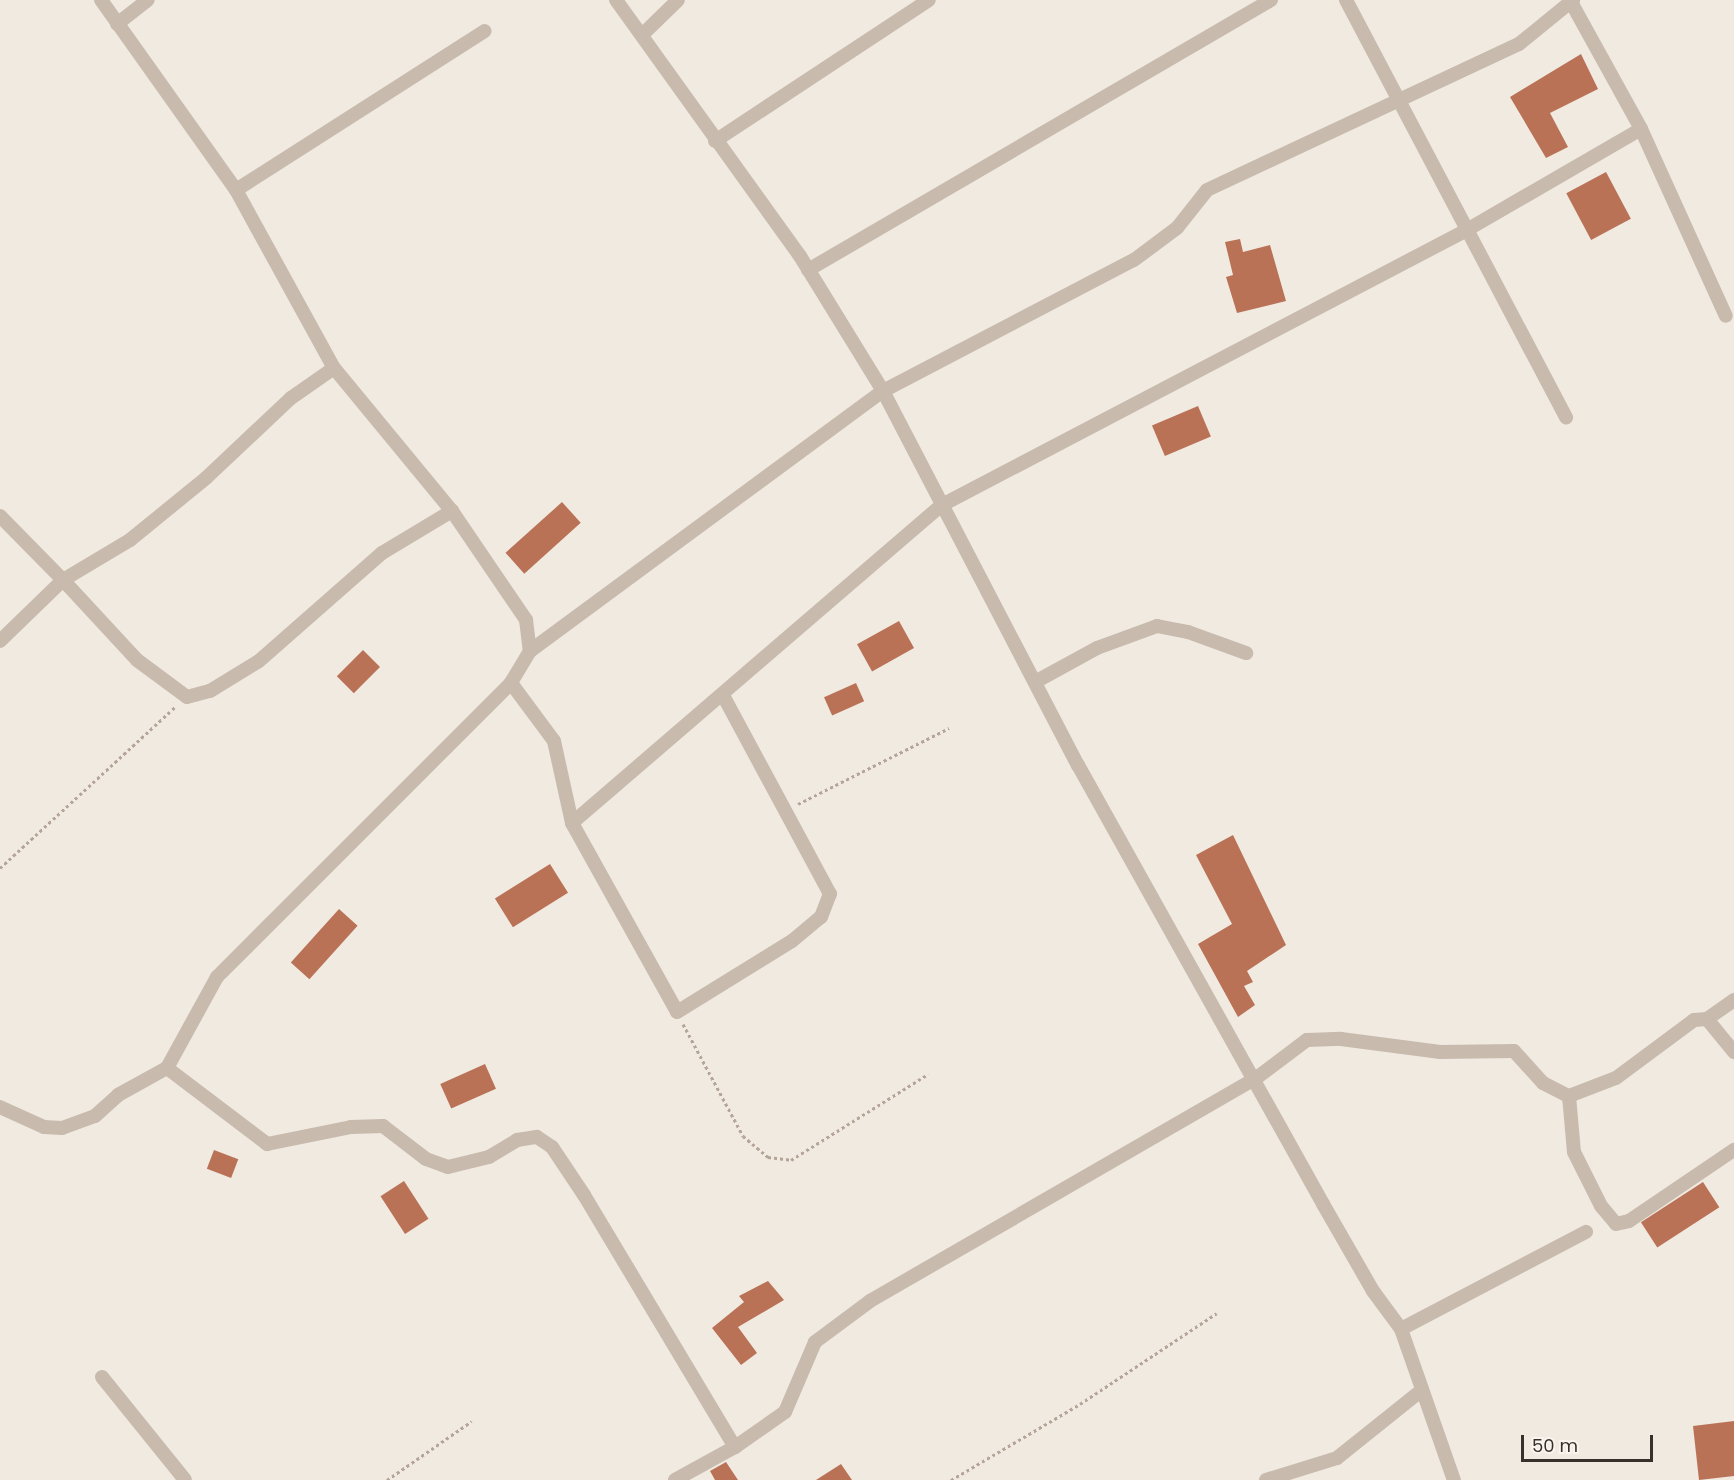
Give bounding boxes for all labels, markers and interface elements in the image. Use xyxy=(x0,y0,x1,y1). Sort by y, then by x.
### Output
scale bar xyxy=(1524,1423,1656,1461)
text: 50 m xyxy=(1532,1433,1578,1458)

